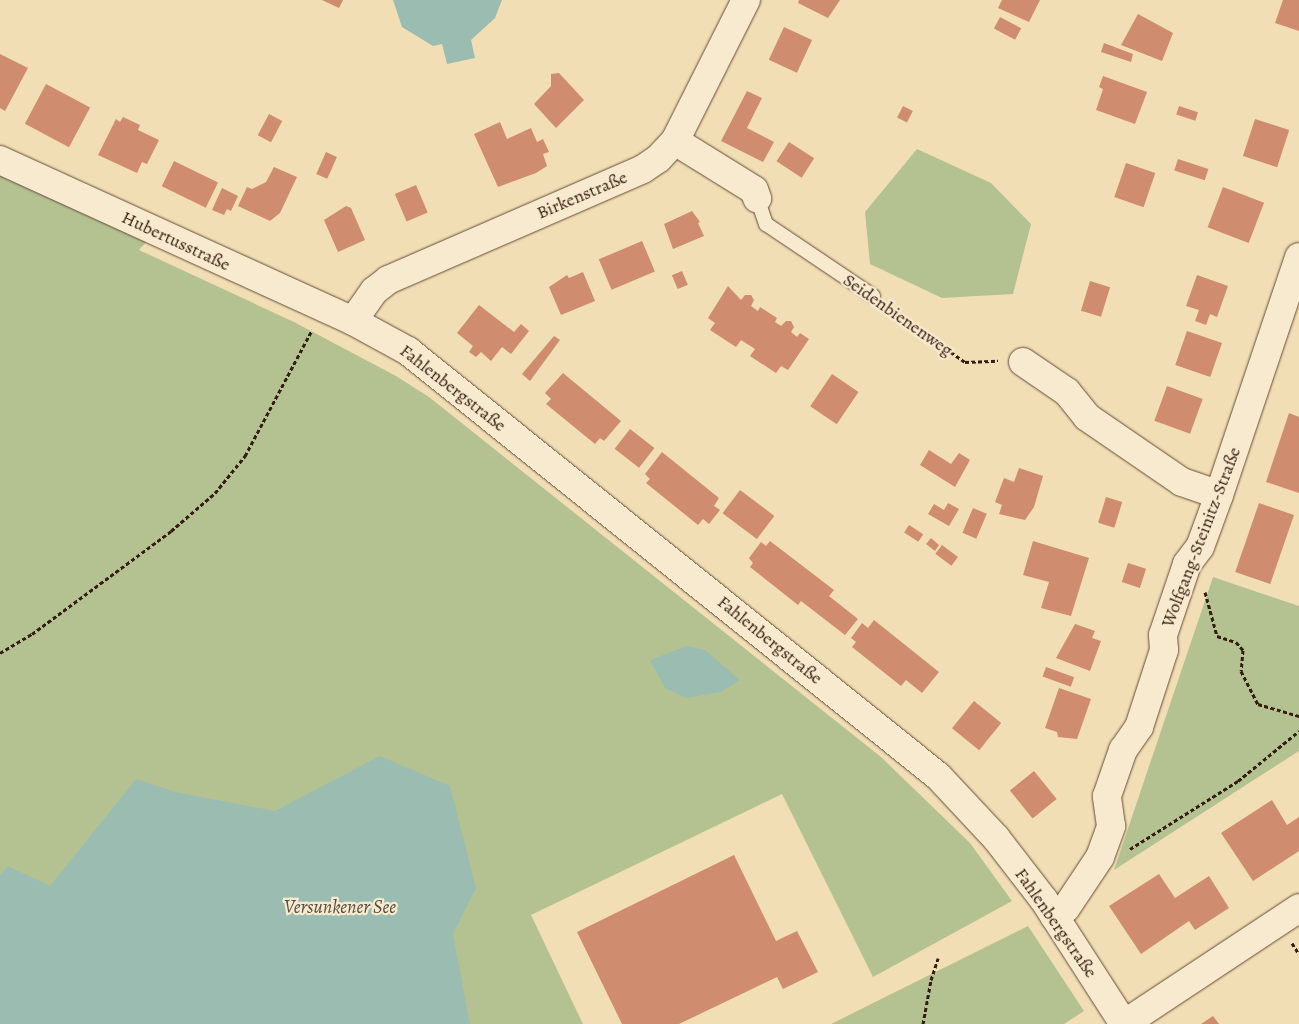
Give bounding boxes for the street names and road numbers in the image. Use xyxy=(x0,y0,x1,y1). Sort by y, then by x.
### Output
street label: Birkenstraße xyxy=(534,166,630,224)
street label: Hubertusstraße xyxy=(118,206,234,276)
street label: Seidenbienenweg xyxy=(839,269,957,361)
street label: Fahlenbergstraße xyxy=(396,340,510,436)
street label: Wolfgang-Steinitz-Straße xyxy=(1157,444,1245,630)
street label: Fahlenbergstraße xyxy=(713,591,827,689)
street label: Fahlenbergstraße xyxy=(1010,864,1102,982)

